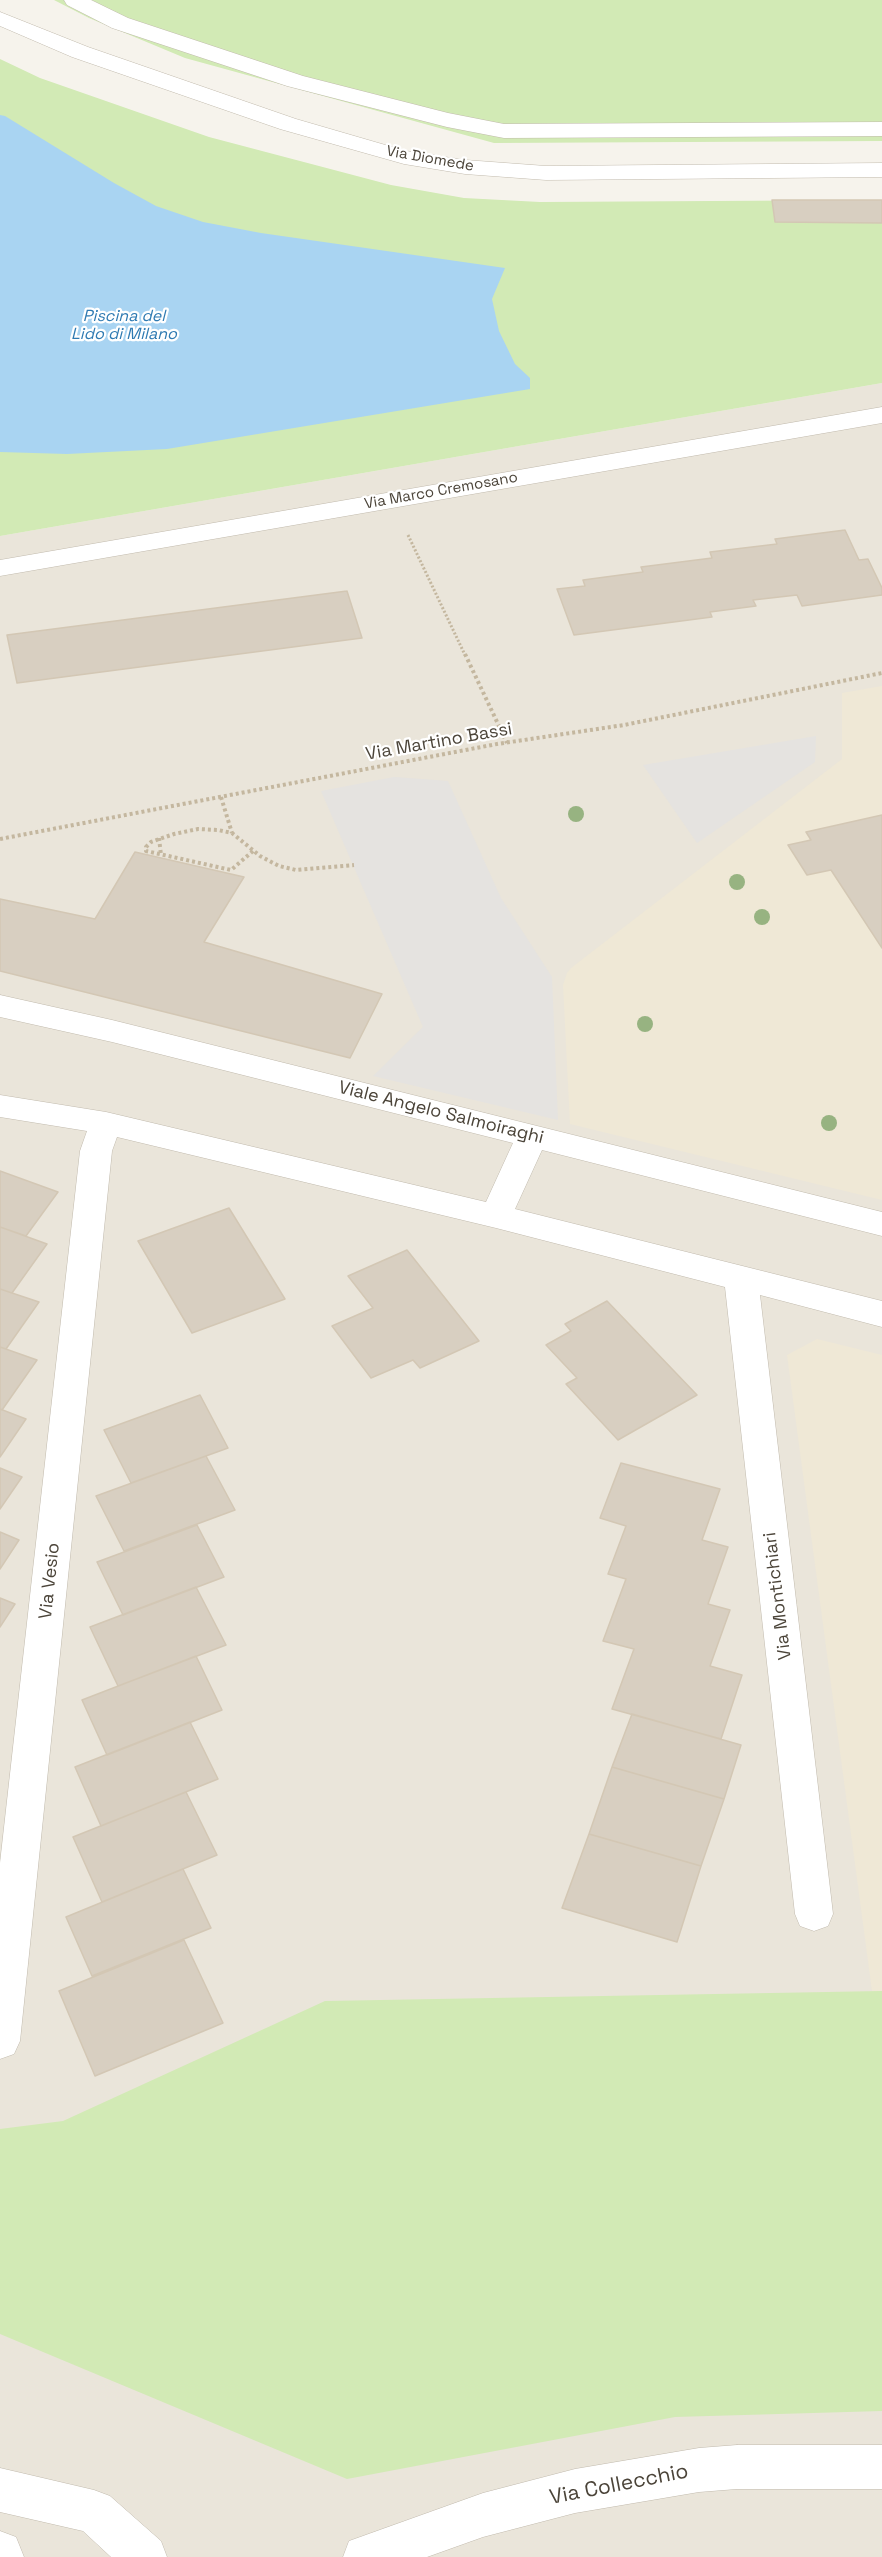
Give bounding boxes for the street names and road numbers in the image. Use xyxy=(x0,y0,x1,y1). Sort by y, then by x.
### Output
street label: Via Diomede xyxy=(385,142,475,176)
street label: Via Marco Cremosano xyxy=(363,469,519,513)
street label: Via Martino Bassi xyxy=(364,718,514,766)
street label: Viale Angelo Salmoiraghi xyxy=(336,1077,546,1149)
street label: Via Montichiari xyxy=(759,1531,797,1661)
street label: Via Vesio xyxy=(35,1542,65,1620)
street label: Via Collecchio xyxy=(547,2459,691,2511)

